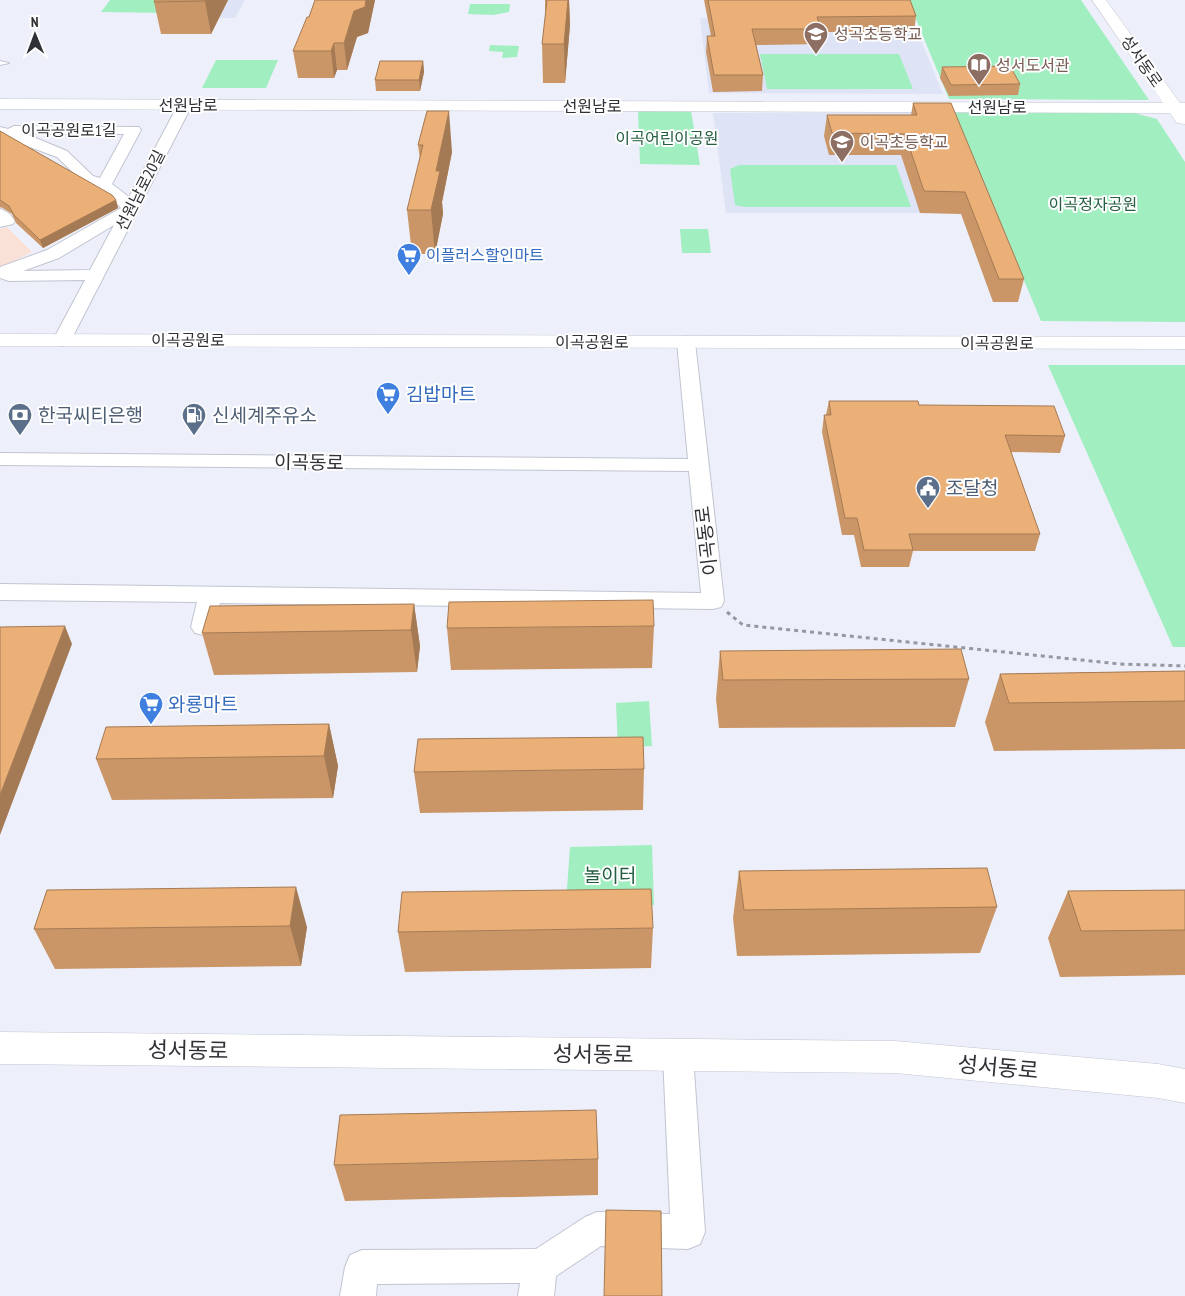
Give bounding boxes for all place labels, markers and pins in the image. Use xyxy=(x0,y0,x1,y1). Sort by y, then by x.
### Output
school or university icon: 성곡초등학교 xyxy=(803,21,829,55)
place label: 성곡초등학교 xyxy=(834,24,922,44)
library icon: 성서도서관 xyxy=(966,52,992,86)
place label: 성서도서관 xyxy=(996,55,1070,75)
school or university icon: 이곡초등학교 xyxy=(829,129,855,163)
place label: 이곡초등학교 xyxy=(860,132,948,152)
supermarket icon: 이플러스할인마트 xyxy=(396,242,422,276)
place label: 이플러스할인마트 xyxy=(426,245,544,265)
supermarket icon: 김밥마트 xyxy=(375,381,401,415)
place label: 김밥마트 xyxy=(406,382,476,406)
bank icon: 한국씨티은행 xyxy=(7,402,33,436)
fuel station icon: 신세계주유소 xyxy=(181,402,207,436)
place label: 한국씨티은행 xyxy=(38,403,143,427)
place label: 신세계주유소 xyxy=(212,403,317,427)
public building icon: 조달청 xyxy=(915,475,941,509)
place label: 조달청 xyxy=(946,476,998,500)
supermarket icon: 와룡마트 xyxy=(138,691,164,725)
place label: 와룡마트 xyxy=(168,692,238,716)

